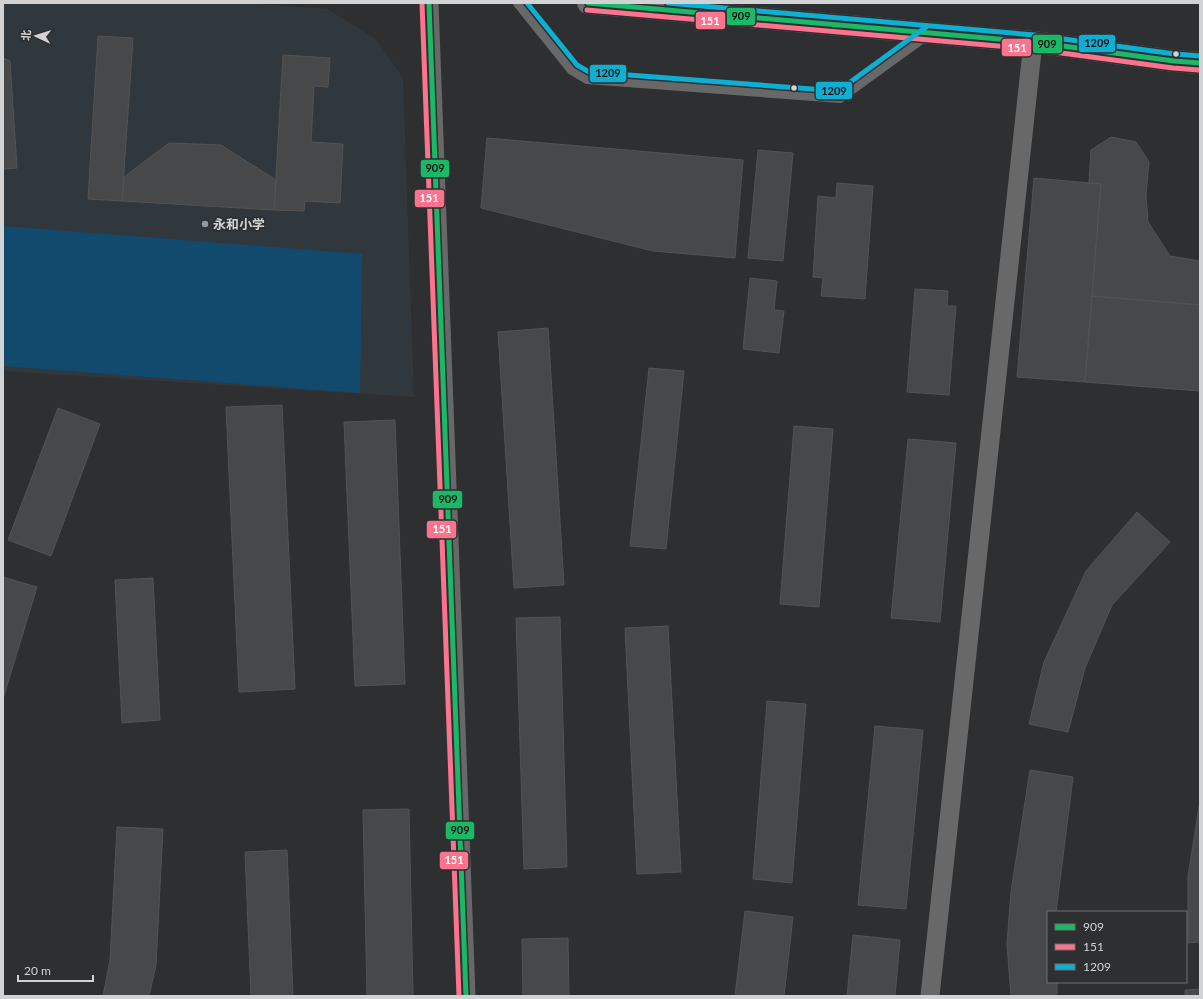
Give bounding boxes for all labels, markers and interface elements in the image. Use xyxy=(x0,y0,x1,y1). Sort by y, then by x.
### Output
line badge: 909 xyxy=(726,7,756,26)
text: 909 xyxy=(731,9,751,22)
line badge: 151 xyxy=(695,11,726,30)
text: 151 xyxy=(700,14,720,27)
north arrow xyxy=(16,16,56,56)
text: 北 xyxy=(19,29,32,41)
line badge: 909 xyxy=(1032,34,1063,54)
line badge: 1209 xyxy=(1078,34,1116,53)
text: 1209 xyxy=(1084,36,1110,49)
text: 909 xyxy=(1037,37,1057,50)
line badge: 151 xyxy=(1001,38,1032,57)
text: 151 xyxy=(1007,41,1027,54)
unlabelled marker xyxy=(1171,49,1181,59)
line badge: 1209 xyxy=(589,64,627,83)
text: 1209 xyxy=(595,66,621,79)
line badge: 1209 xyxy=(815,81,853,100)
unlabelled marker xyxy=(789,83,799,93)
text: 1209 xyxy=(821,84,847,97)
line badge: 909 xyxy=(420,159,450,178)
text: 909 xyxy=(425,161,445,174)
line badge: 151 xyxy=(414,189,445,208)
text: 151 xyxy=(419,191,439,204)
place label: 永和小学 xyxy=(213,216,265,232)
marker: 永和小学 xyxy=(200,219,210,229)
line badge: 909 xyxy=(432,490,463,509)
text: 909 xyxy=(438,492,458,505)
line badge: 151 xyxy=(426,520,457,539)
text: 151 xyxy=(432,522,452,535)
line badge: 909 xyxy=(445,821,475,840)
text: 909 xyxy=(450,823,470,836)
line badge: 151 xyxy=(439,851,469,870)
text: 151 xyxy=(444,853,464,866)
legend xyxy=(1047,911,1187,983)
text: 909 xyxy=(1083,919,1104,934)
text: 151 xyxy=(1083,939,1104,954)
scale bar xyxy=(18,957,93,983)
text: 1209 xyxy=(1083,959,1111,974)
text: 20 m xyxy=(24,963,51,978)

